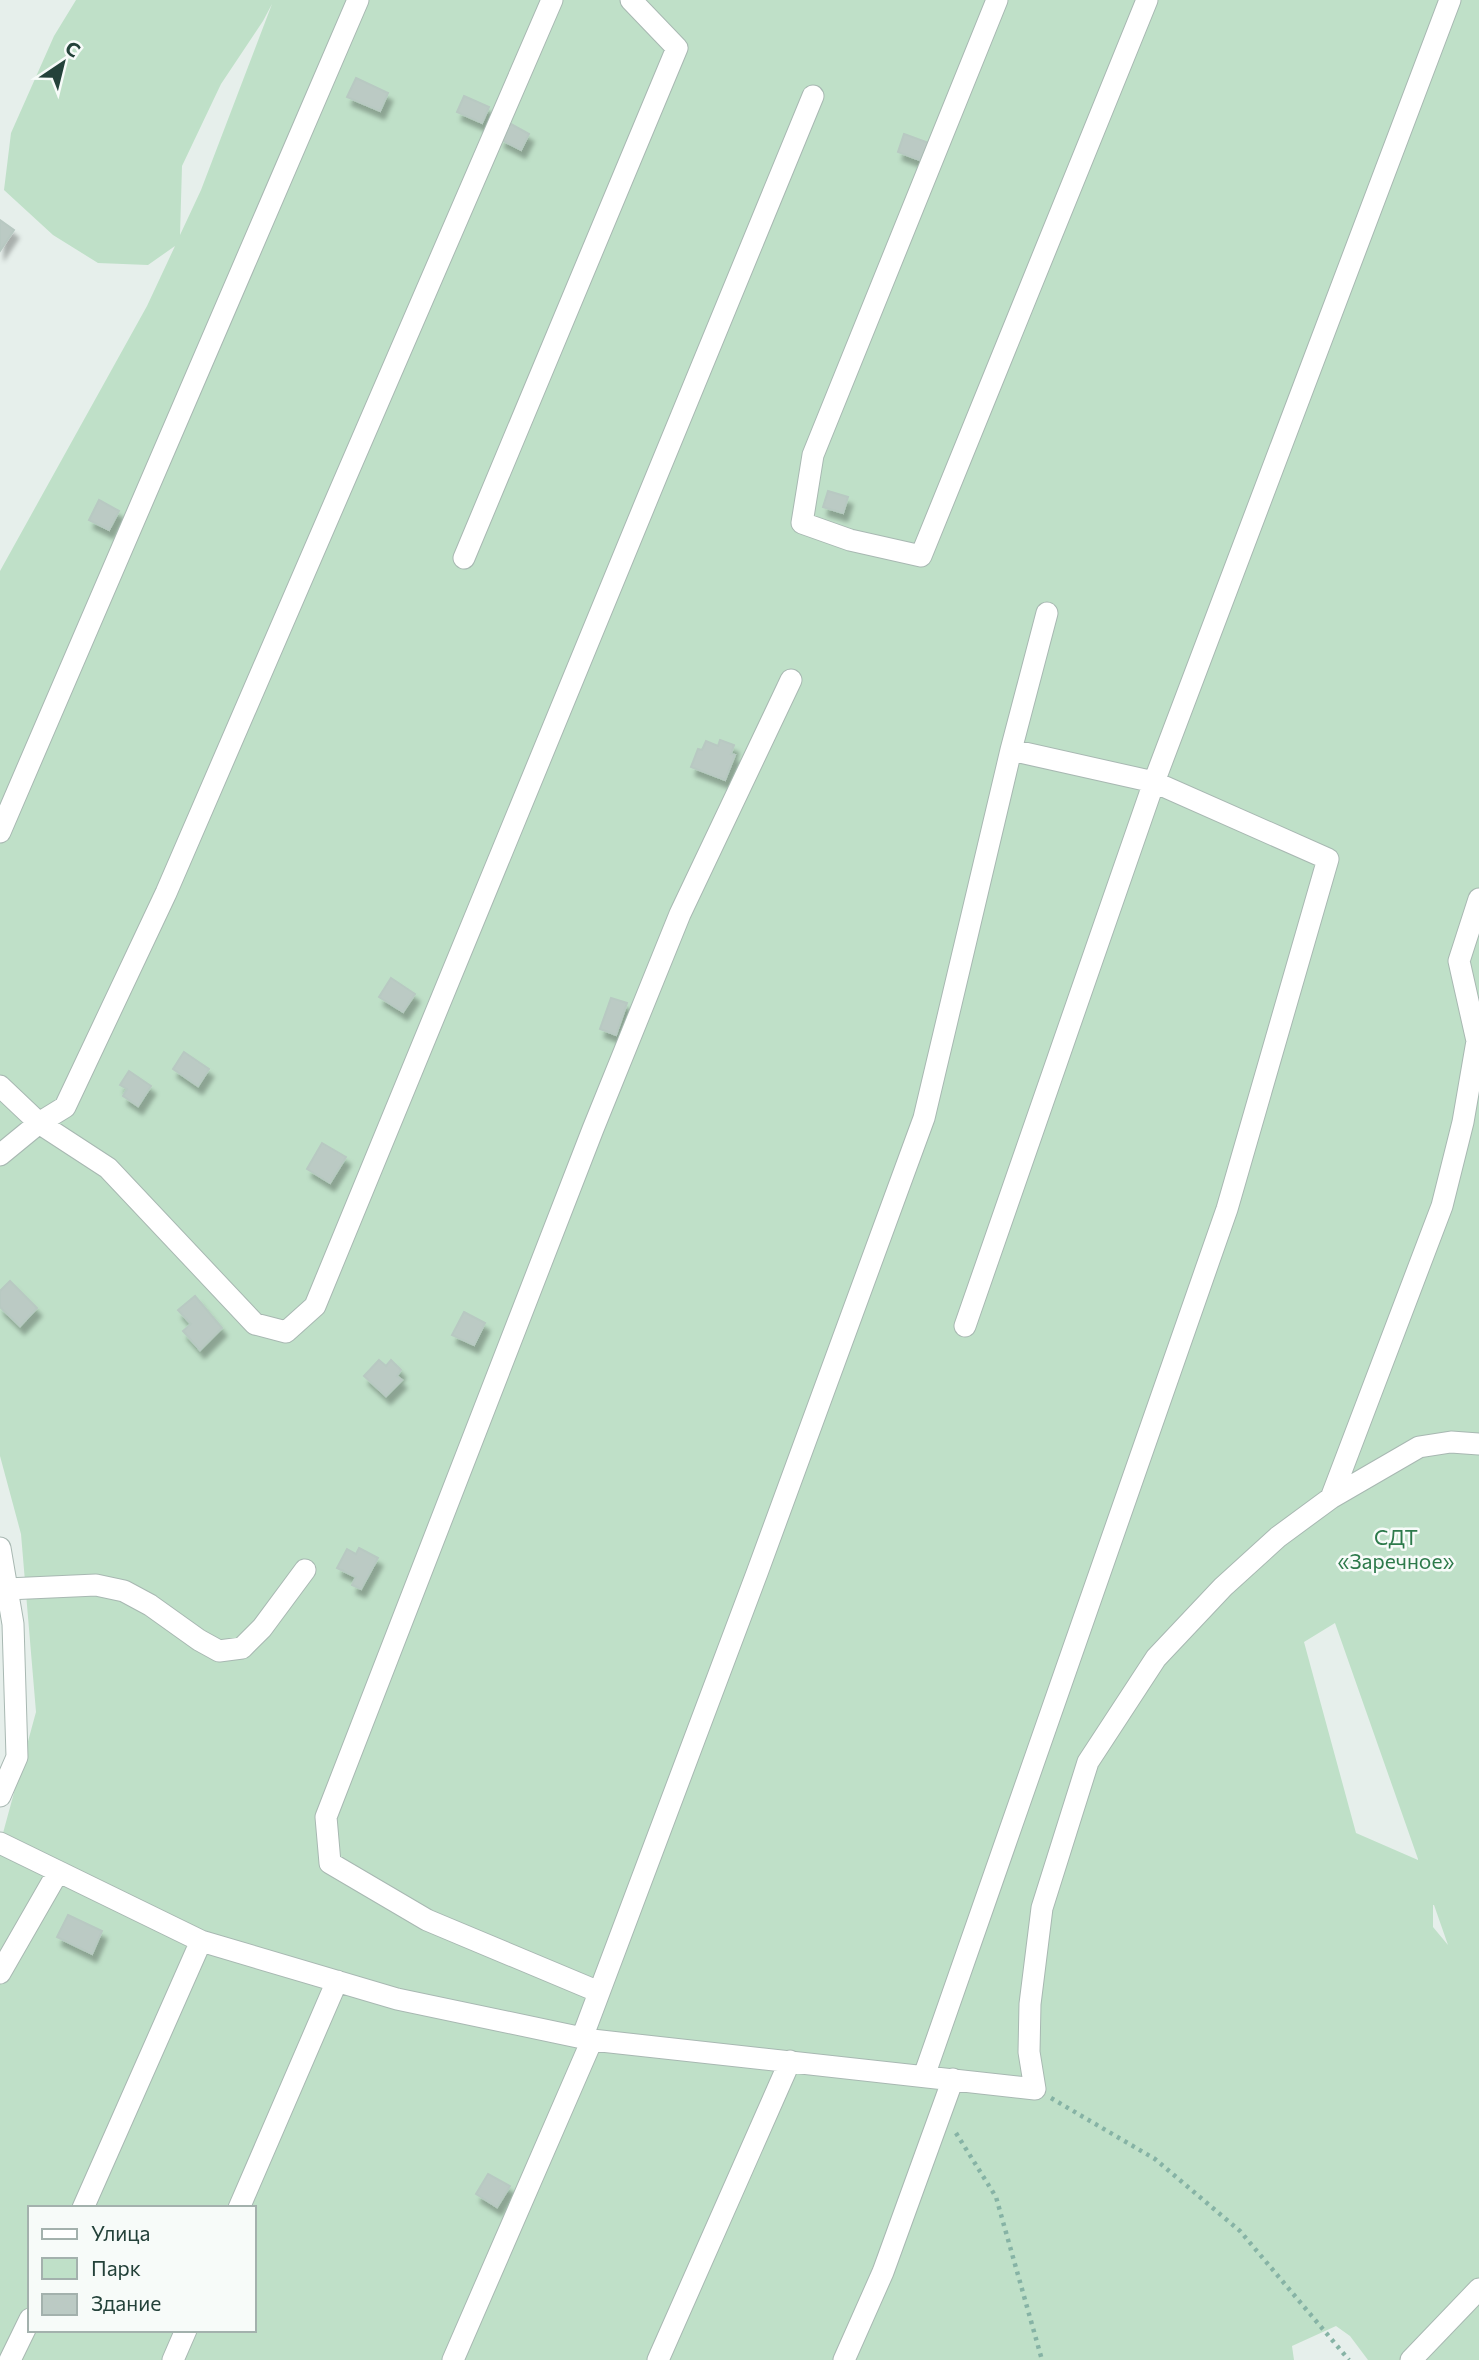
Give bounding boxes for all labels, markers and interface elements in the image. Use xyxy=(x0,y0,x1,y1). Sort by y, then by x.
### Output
north arrow xyxy=(28,28,98,98)
text: С xyxy=(61,36,85,62)
park label: СДТ «Заречное» xyxy=(1338,1524,1454,1573)
legend xyxy=(28,2206,256,2332)
text: Улица xyxy=(91,2220,150,2245)
text: Парк xyxy=(91,2255,141,2280)
text: Здание xyxy=(91,2290,161,2315)

